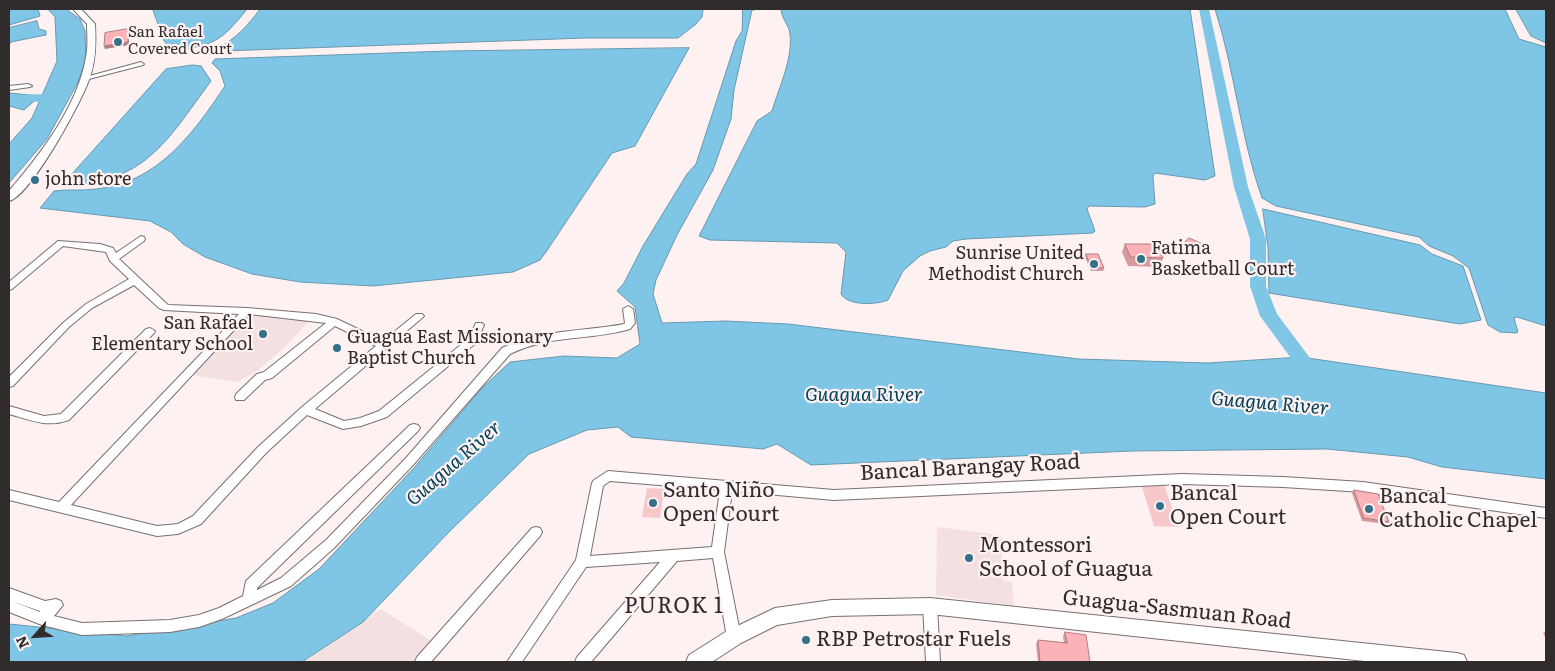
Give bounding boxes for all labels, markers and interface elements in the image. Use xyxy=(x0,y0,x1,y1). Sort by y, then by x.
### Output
place label: San Rafael Covered Court xyxy=(128,24,232,59)
marker: San Rafael Covered Court xyxy=(112,36,124,48)
place label: john store xyxy=(45,169,131,191)
marker: john store xyxy=(29,174,41,186)
place label: Fatima Basketball Court xyxy=(1151,238,1294,280)
place label: Sunrise United Methodist Church xyxy=(927,243,1084,286)
marker: Fatima Basketball Court xyxy=(1135,253,1147,265)
marker: Sunrise United Methodist Church xyxy=(1088,258,1100,270)
place label: San Rafael Elementary School xyxy=(91,313,253,356)
place label: Guagua East Missionary Baptist Church xyxy=(347,327,553,369)
marker: San Rafael Elementary School xyxy=(257,328,269,340)
marker: Guagua East Missionary Baptist Church xyxy=(331,342,343,354)
water label: Guagua River xyxy=(805,384,923,406)
water label: Guagua River xyxy=(1210,388,1330,420)
water label: Guagua River xyxy=(402,417,506,511)
street label: Bancal Barangay Road xyxy=(859,450,1081,486)
place label: Santo Niño Open Court xyxy=(663,478,779,528)
place label: Bancal Open Court xyxy=(1170,481,1286,531)
place label: Bancal Catholic Chapel xyxy=(1379,484,1537,534)
marker: Santo Niño Open Court xyxy=(647,497,659,509)
marker: Bancal Open Court xyxy=(1154,500,1166,512)
marker: Bancal Catholic Chapel xyxy=(1363,503,1375,515)
place label: Montessori School of Guagua xyxy=(979,533,1153,583)
marker: Montessori School of Guagua xyxy=(963,552,975,564)
street label: Guagua-Sasmuan Road xyxy=(1061,585,1293,635)
district label: PUROK 1 xyxy=(623,594,725,620)
north arrow xyxy=(10,611,60,661)
place label: RBP Petrostar Fuels xyxy=(816,627,1011,653)
text: N xyxy=(10,633,33,652)
marker: RBP Petrostar Fuels xyxy=(800,634,812,646)

